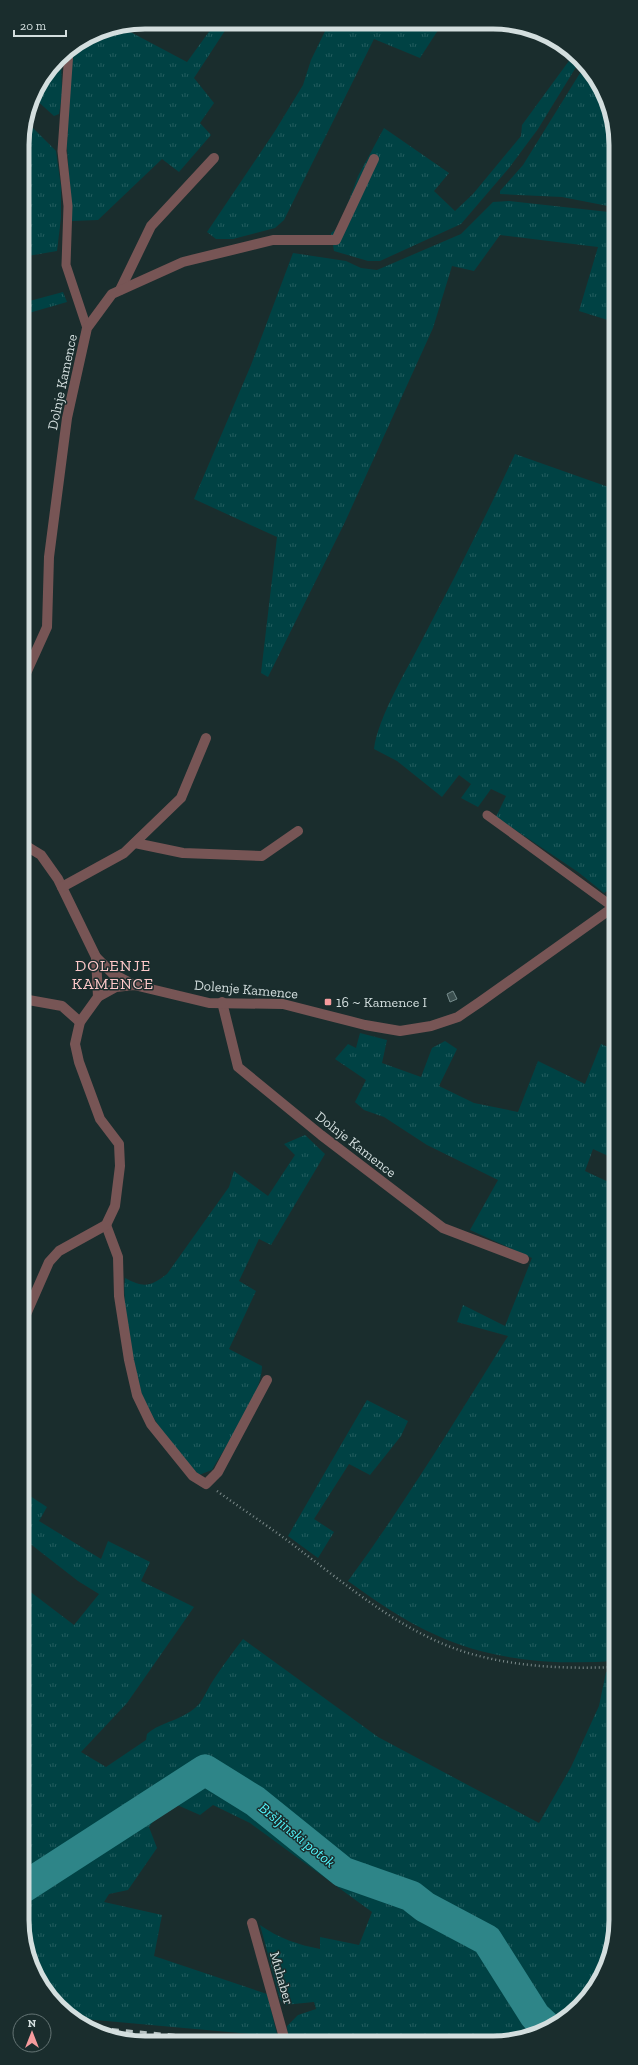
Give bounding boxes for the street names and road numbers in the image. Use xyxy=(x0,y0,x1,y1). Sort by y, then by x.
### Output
street label: Dolnje Kamence xyxy=(44,332,81,432)
street label: Dolenje Kamence xyxy=(193,976,299,1003)
street label: Dolnje Kamence xyxy=(312,1108,400,1181)
street label: Muhaber xyxy=(266,1950,297,2007)

